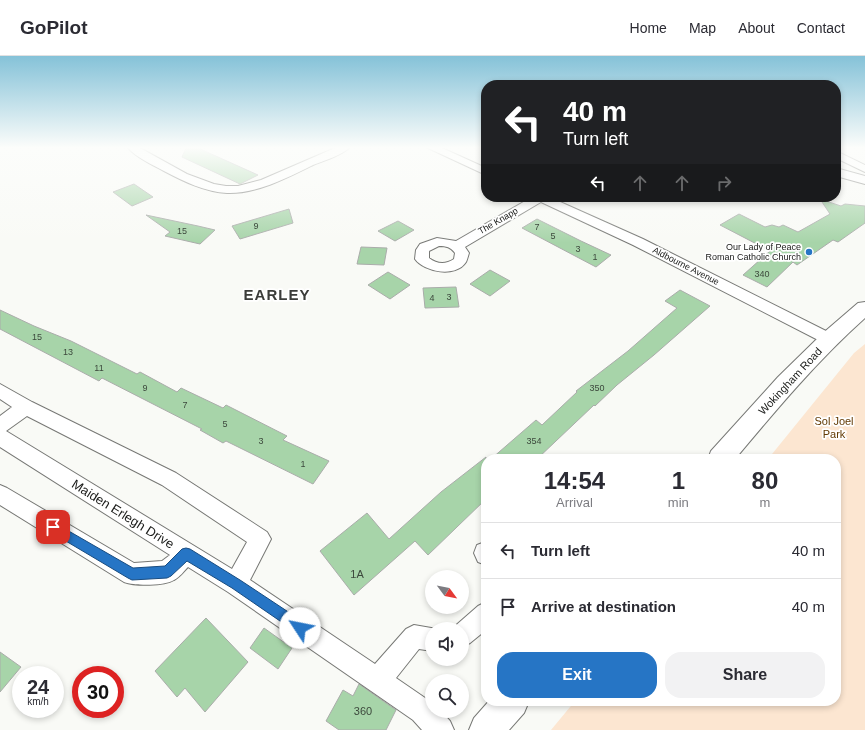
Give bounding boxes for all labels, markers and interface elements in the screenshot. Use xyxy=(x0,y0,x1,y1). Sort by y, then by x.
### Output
text: GoPilot xyxy=(20,17,88,38)
text: Home xyxy=(630,20,667,36)
text: Map xyxy=(689,20,716,36)
text: About xyxy=(738,20,775,36)
text: Contact xyxy=(797,20,845,36)
icon: left xyxy=(497,96,549,148)
text: 40 m xyxy=(563,96,627,127)
text: Turn left xyxy=(563,129,628,149)
icon: left xyxy=(587,172,609,194)
icon: ahead xyxy=(629,172,651,194)
icon: ahead xyxy=(671,172,693,194)
icon: right xyxy=(713,172,735,194)
street label: The Knapp xyxy=(476,206,520,236)
house number: 9 xyxy=(253,221,259,231)
house number: 7 xyxy=(534,222,540,232)
house number: 15 xyxy=(177,226,187,236)
house number: 5 xyxy=(550,231,556,241)
place label: Our Lady of Peace Roman Catholic Church xyxy=(705,242,801,262)
house number: 3 xyxy=(575,244,581,254)
street label: Aldbourne Avenue xyxy=(651,245,721,287)
marker: Our Lady of Peace Roman Catholic Church xyxy=(804,247,814,257)
house number: 1 xyxy=(592,252,598,262)
house number: 340 xyxy=(754,269,770,279)
district label: EARLEY xyxy=(244,286,310,303)
house number: 3 xyxy=(446,292,452,302)
house number: 4 xyxy=(429,293,435,303)
house number: 15 xyxy=(32,332,42,342)
street label: Wokingham Road xyxy=(756,345,824,417)
house number: 13 xyxy=(63,347,73,357)
house number: 11 xyxy=(94,363,104,373)
house number: 9 xyxy=(142,383,148,393)
house number: 350 xyxy=(589,383,605,393)
house number: 7 xyxy=(182,400,188,410)
park label: Sol Joel Park xyxy=(814,415,854,440)
house number: 5 xyxy=(222,419,228,429)
house number: 3 xyxy=(258,436,264,446)
house number: 354 xyxy=(526,436,542,446)
house number: 1 xyxy=(300,459,306,469)
text: 14:54 xyxy=(544,467,605,494)
text: 1 xyxy=(672,467,685,494)
text: 80 xyxy=(752,467,778,494)
street label: Maiden Erlegh Drive xyxy=(69,476,177,552)
text: Arrival xyxy=(556,495,593,510)
text: min xyxy=(668,495,689,510)
text: m xyxy=(759,495,770,510)
pin xyxy=(36,510,70,544)
icon: arrive xyxy=(42,516,64,538)
icon: left xyxy=(497,540,519,562)
text: Turn left xyxy=(531,542,590,559)
text: 40 m xyxy=(792,542,825,559)
house number: 1A xyxy=(350,568,364,580)
north arrow xyxy=(425,570,469,614)
map controls xyxy=(425,570,469,718)
icon: arrive xyxy=(497,596,519,618)
text: Arrive at destination xyxy=(531,598,676,615)
text: 40 m xyxy=(792,598,825,615)
position arrow xyxy=(279,607,321,649)
button: sound xyxy=(425,622,469,666)
button: Exit xyxy=(497,652,657,698)
button: Share xyxy=(665,652,825,698)
speed limit sign: 30 xyxy=(72,666,124,718)
button: search xyxy=(425,674,469,718)
text: 24 xyxy=(27,676,49,698)
text: km/h xyxy=(27,696,49,707)
house number: 360 xyxy=(354,705,372,717)

